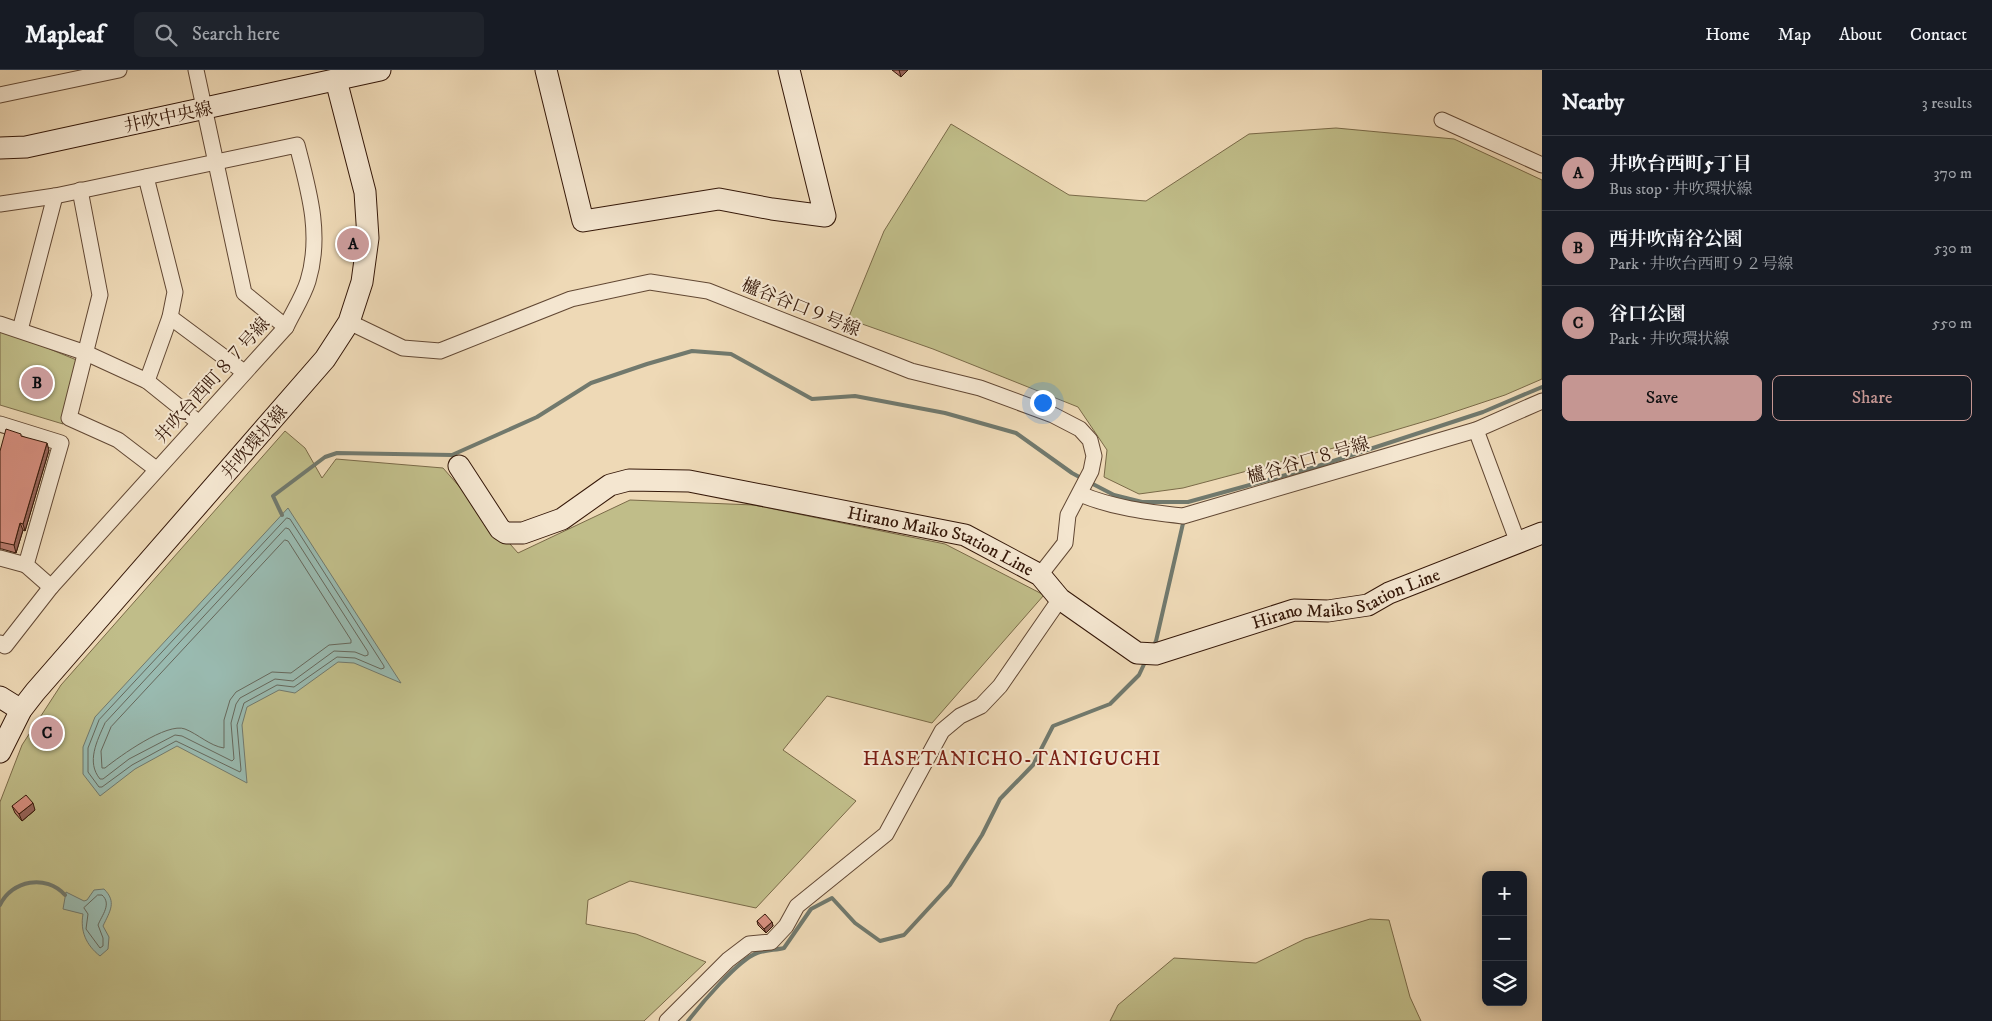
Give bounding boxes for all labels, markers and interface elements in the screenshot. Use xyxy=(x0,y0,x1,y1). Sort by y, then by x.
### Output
search box xyxy=(134,12,484,57)
text: Mapleaf xyxy=(25,20,104,50)
icon: search xyxy=(152,21,180,49)
text: Search here xyxy=(192,23,280,46)
text: Home xyxy=(1705,24,1750,46)
text: Map xyxy=(1778,24,1811,46)
text: About xyxy=(1839,24,1882,46)
text: Contact xyxy=(1910,24,1967,46)
text: Nearby xyxy=(1562,90,1624,116)
text: 3 results xyxy=(1922,93,1972,113)
street label: 井吹中央線 xyxy=(122,98,215,138)
text: 井吹台西町5丁目 xyxy=(1609,153,1751,176)
text: A xyxy=(1573,163,1583,183)
text: 370 m xyxy=(1934,163,1972,183)
text: Bus stop · 井吹環状線 xyxy=(1609,179,1753,199)
pin: A xyxy=(337,225,369,263)
text: 西井吹南谷公園 xyxy=(1609,228,1742,251)
text: B xyxy=(1573,238,1583,258)
text: 530 m xyxy=(1934,238,1972,258)
text: Park · 井吹台西町９２号線 xyxy=(1609,254,1794,274)
street label: 櫨谷谷口９号線 xyxy=(738,274,863,342)
text: 谷口公園 xyxy=(1609,303,1685,326)
street label: 井吹台西町８７号線 xyxy=(150,313,275,448)
text: C xyxy=(1573,313,1583,333)
text: 550 m xyxy=(1932,313,1972,333)
text: Park · 井吹環状線 xyxy=(1609,329,1730,349)
pin: B xyxy=(21,364,53,402)
button: Save xyxy=(1562,375,1762,421)
button: Share xyxy=(1772,375,1972,421)
your location xyxy=(1030,390,1056,416)
street label: 井吹環状線 xyxy=(217,401,293,484)
street label: 櫨谷谷口８号線 xyxy=(1245,433,1372,489)
street label: Hirano Maiko Station Line xyxy=(845,502,1037,582)
street label: Hirano Maiko Station Line xyxy=(1249,564,1443,635)
pin: C xyxy=(31,714,63,752)
district label: HASETANICHO-TANIGUCHI xyxy=(863,747,1161,772)
map controls xyxy=(1482,871,1527,1006)
button: + xyxy=(1482,871,1527,916)
button: − xyxy=(1482,916,1527,961)
button: layers xyxy=(1482,961,1527,1006)

